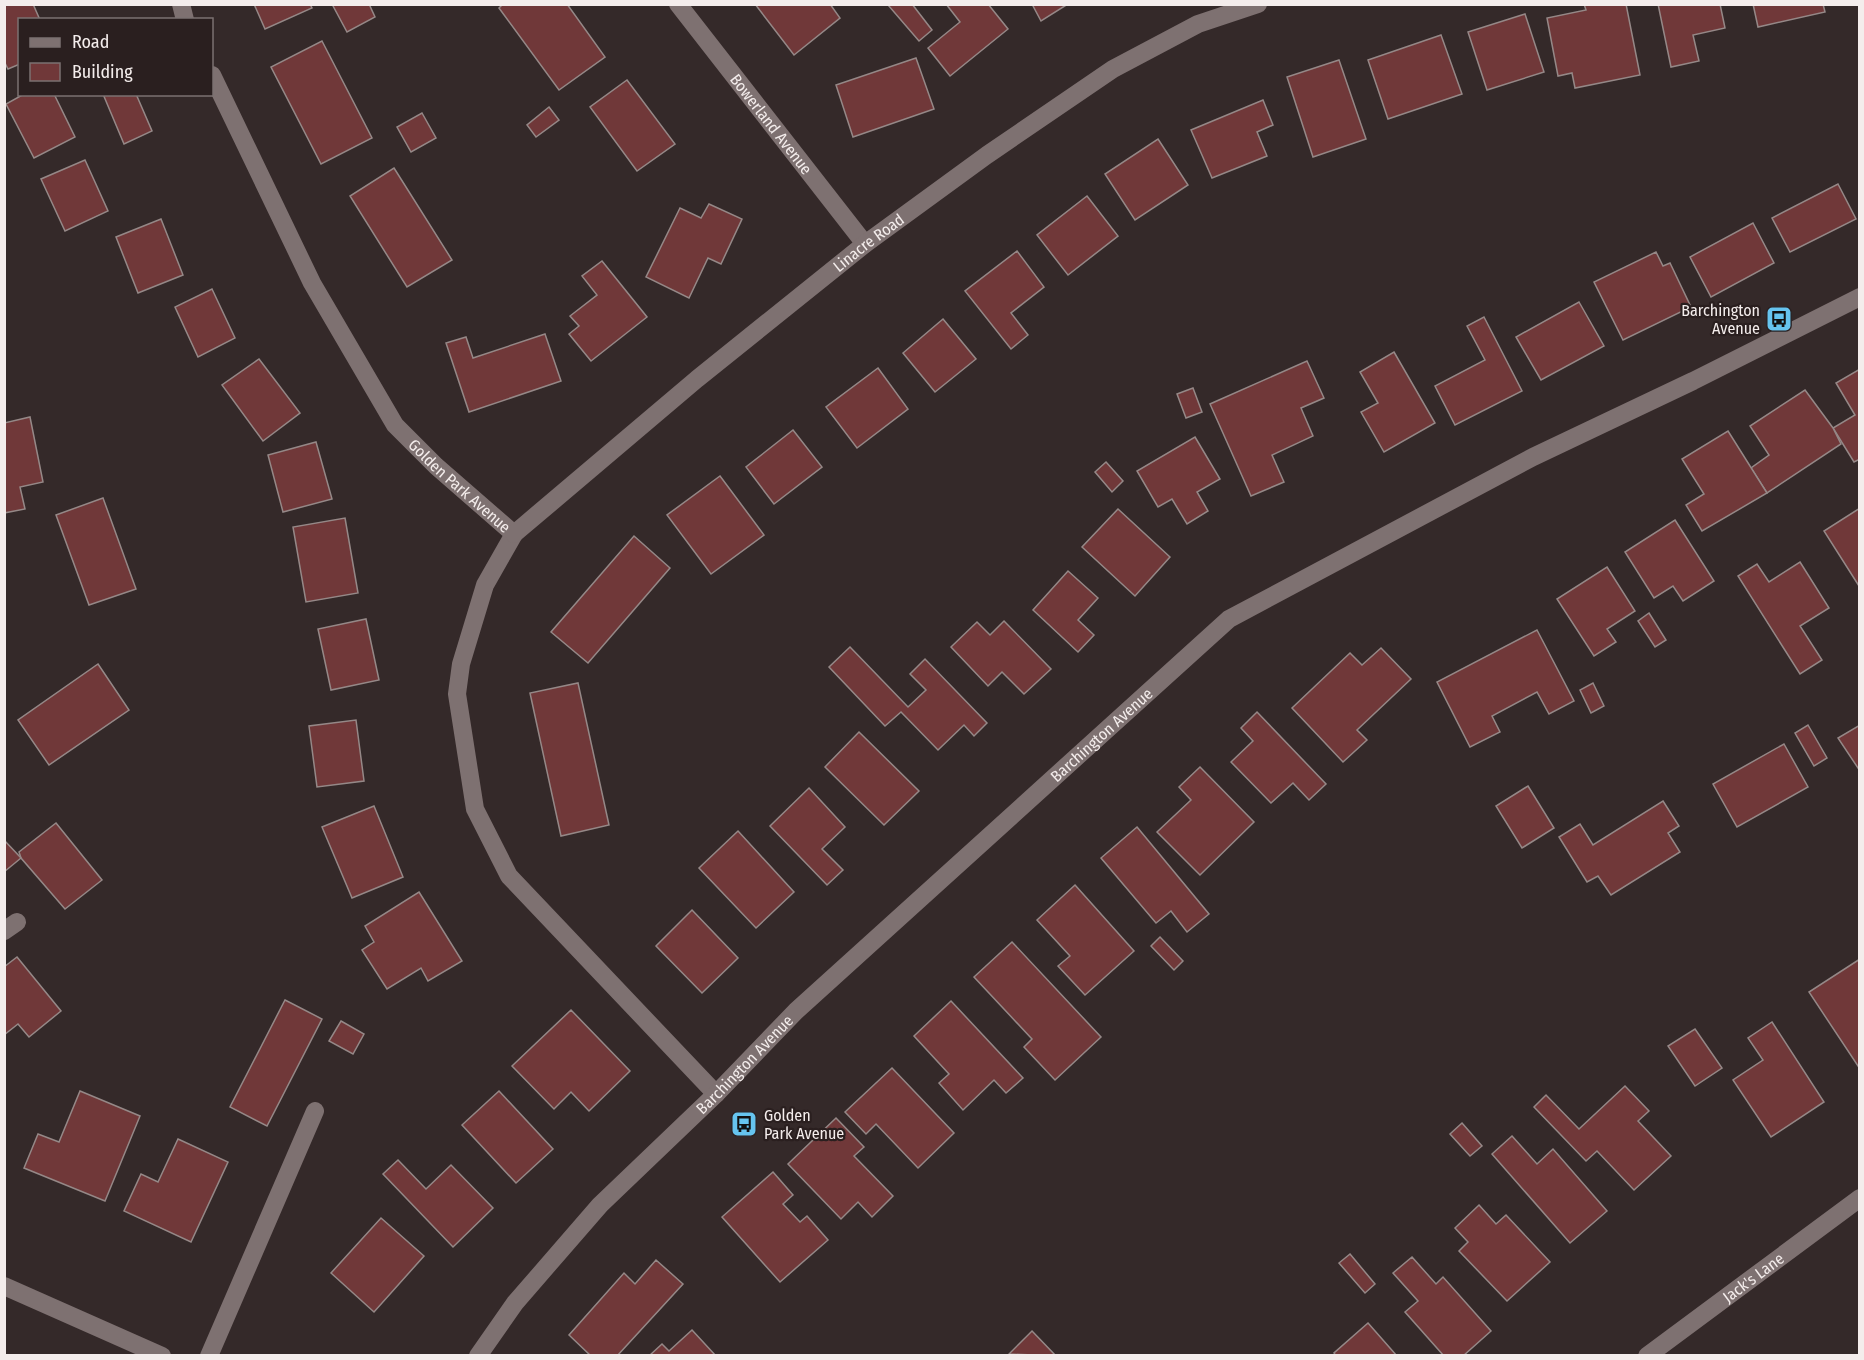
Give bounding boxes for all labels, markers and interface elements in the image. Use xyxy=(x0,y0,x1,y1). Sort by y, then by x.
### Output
legend xyxy=(18,18,213,96)
text: Road xyxy=(72,31,109,53)
text: Building xyxy=(72,61,133,83)
street label: Bowerland Avenue xyxy=(726,70,816,178)
street label: Linacre Road xyxy=(829,209,908,276)
place label: Barchington Avenue xyxy=(1681,301,1760,338)
bus stop icon: Barchington Avenue xyxy=(1764,304,1794,334)
street label: Golden Park Avenue xyxy=(405,435,515,536)
street label: Barchington Avenue xyxy=(1046,684,1156,786)
street label: Barchington Avenue xyxy=(692,1011,797,1118)
place label: Golden Park Avenue xyxy=(764,1106,844,1143)
bus stop icon: Golden Park Avenue xyxy=(729,1109,759,1139)
street label: Jack's Lane xyxy=(1719,1248,1787,1306)

